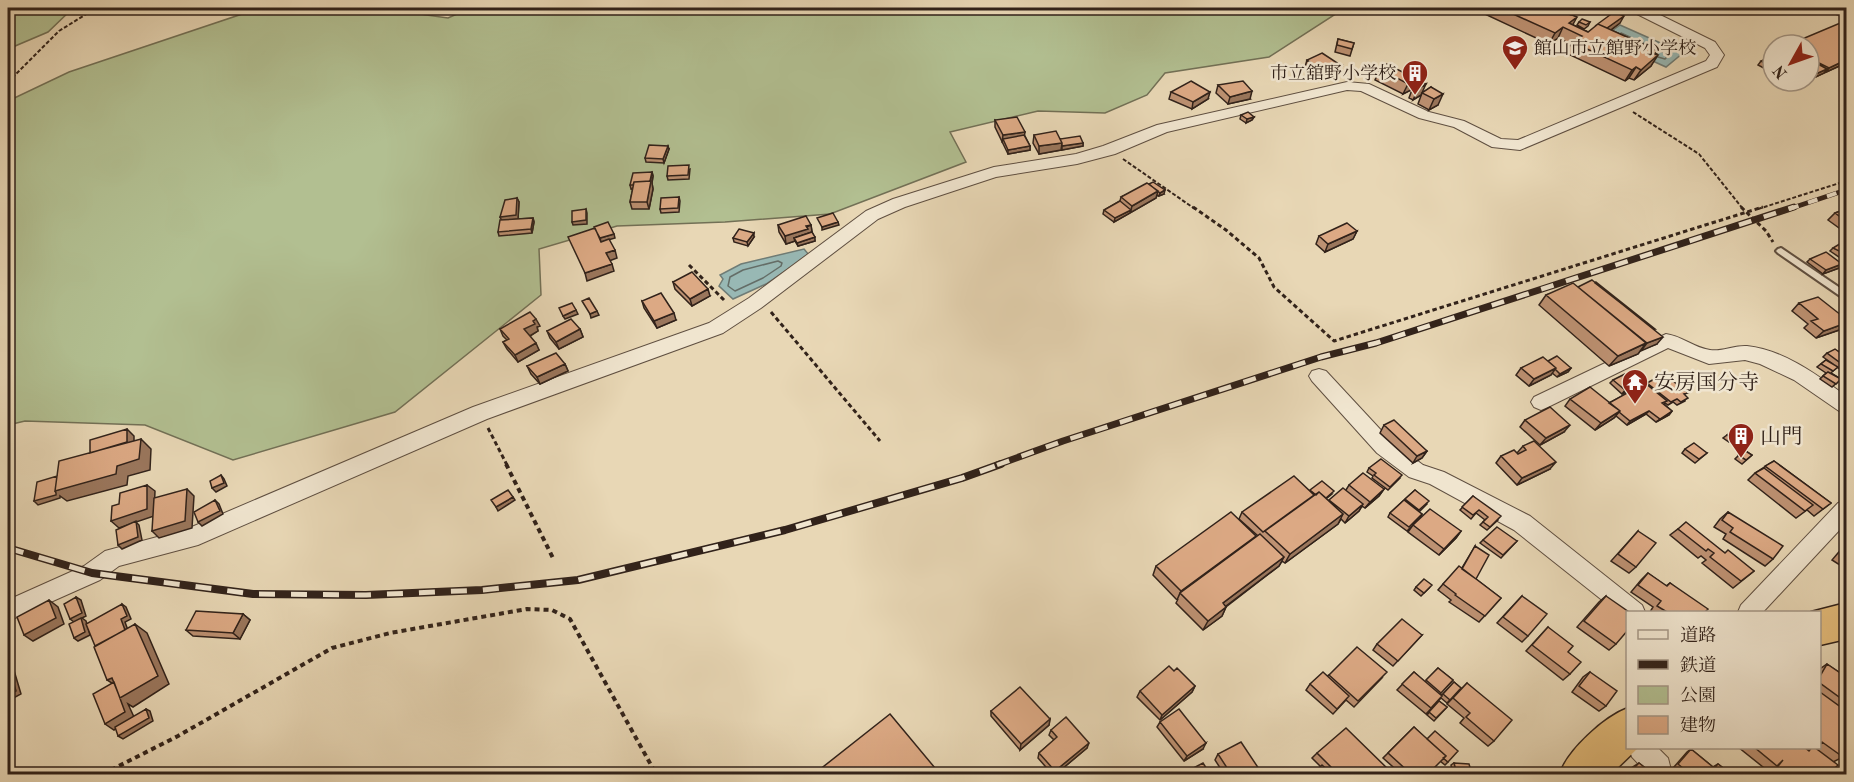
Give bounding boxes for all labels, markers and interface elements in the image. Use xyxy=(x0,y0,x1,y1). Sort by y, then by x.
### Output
school or university icon: 館山市立館野小学校 xyxy=(1500,33,1530,71)
north arrow xyxy=(1761,33,1821,93)
place label: 館山市立館野小学校 xyxy=(1534,38,1696,58)
building icon: 市立舘野小学校 xyxy=(1400,58,1430,96)
text: N xyxy=(1770,61,1791,81)
place label: 市立舘野小学校 xyxy=(1270,63,1396,83)
temple icon: 安房国分寺 xyxy=(1620,367,1650,405)
place label: 安房国分寺 xyxy=(1654,371,1759,394)
building icon: 山門 xyxy=(1726,421,1756,459)
place label: 山門 xyxy=(1760,425,1802,448)
legend xyxy=(1626,611,1821,749)
text: 道路 xyxy=(1680,625,1716,645)
text: 鉄道 xyxy=(1680,655,1716,675)
text: 公園 xyxy=(1680,686,1716,705)
text: 建物 xyxy=(1680,715,1716,735)

